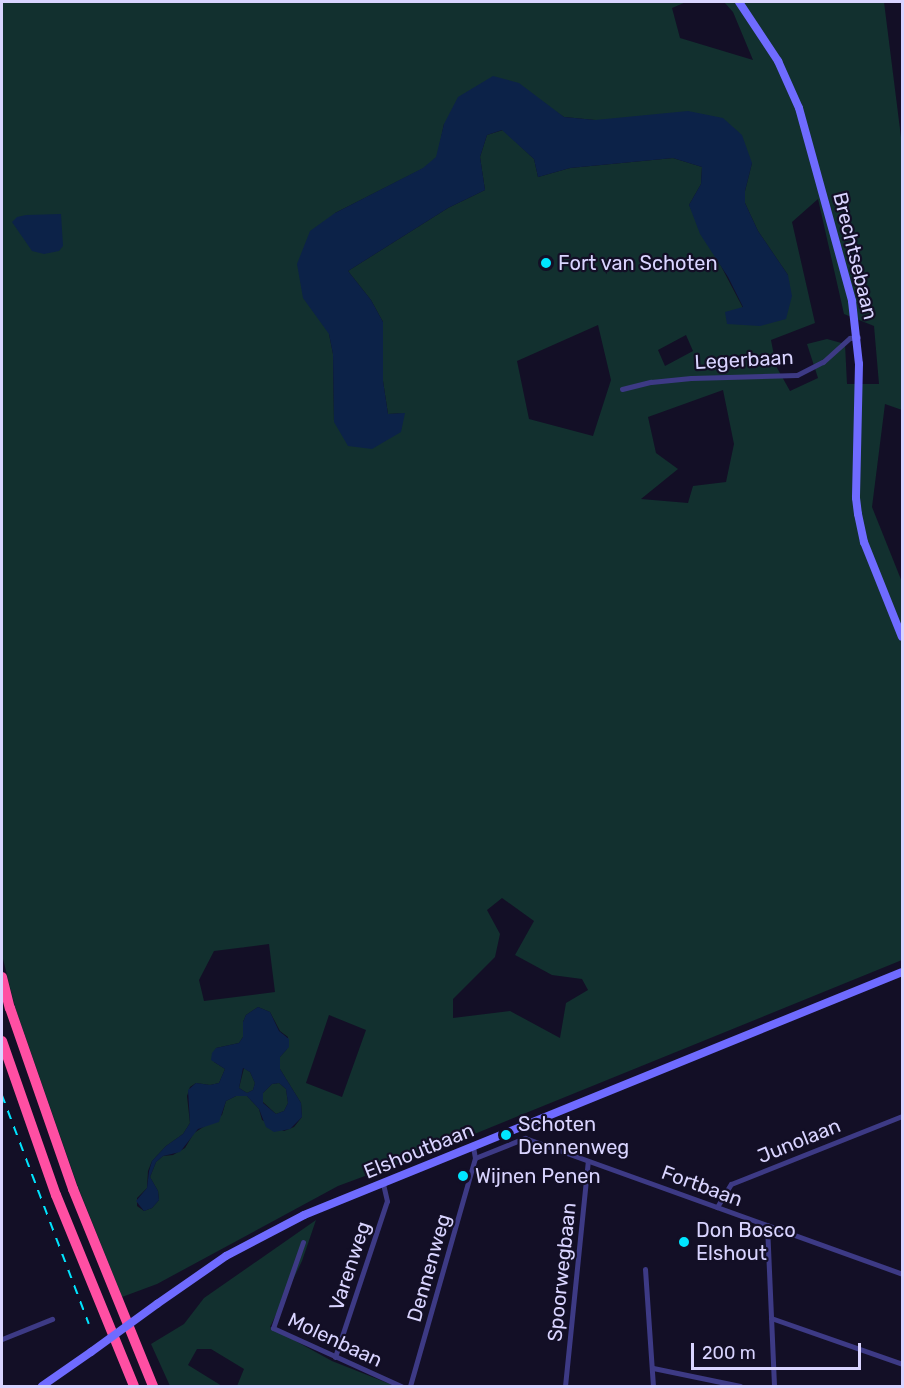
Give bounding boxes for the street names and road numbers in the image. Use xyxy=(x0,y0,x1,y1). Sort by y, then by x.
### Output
street label: Brechtsebaan xyxy=(828,190,882,322)
street label: Legerbaan xyxy=(694,345,794,375)
street label: Junolaan xyxy=(754,1114,844,1168)
street label: Elshoutbaan xyxy=(360,1118,478,1184)
street label: Fortbaan xyxy=(658,1160,746,1212)
street label: Spoorwegbaan xyxy=(543,1201,581,1343)
street label: Dennenweg xyxy=(402,1211,456,1325)
street label: Varenweg xyxy=(324,1218,376,1314)
street label: Molenbaan xyxy=(284,1308,386,1372)

